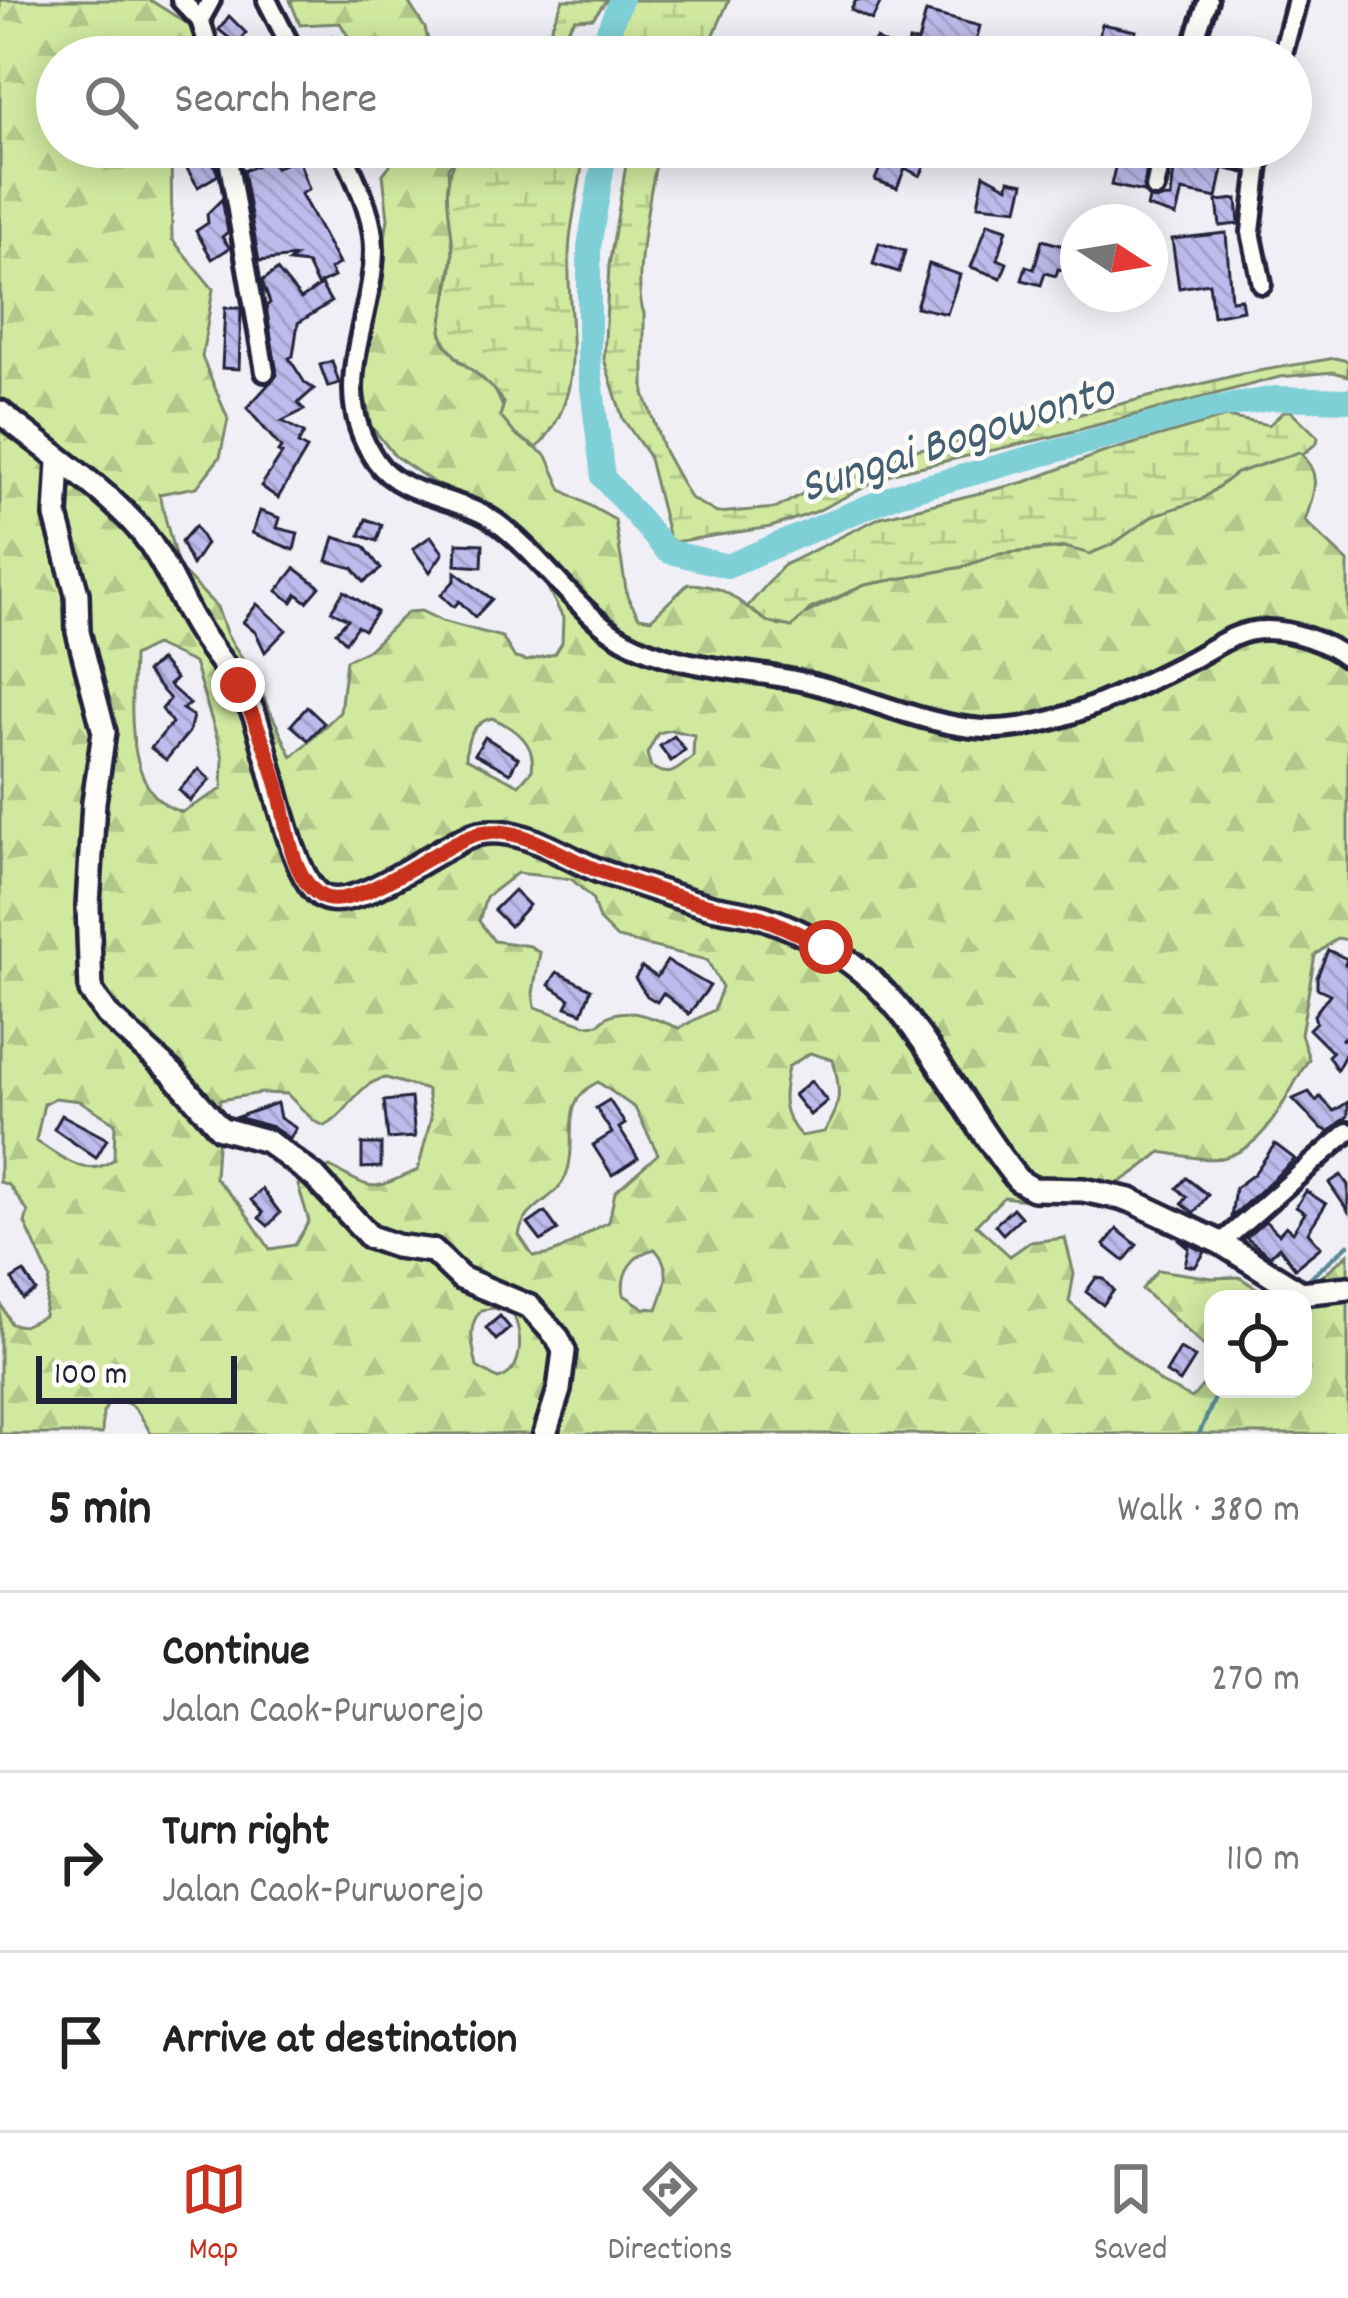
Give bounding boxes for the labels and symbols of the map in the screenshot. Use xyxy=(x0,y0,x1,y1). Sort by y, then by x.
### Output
north arrow xyxy=(1060,204,1168,312)
water label: Sungai Bogowonto xyxy=(792,358,1127,525)
route end xyxy=(211,658,265,712)
route start xyxy=(799,920,853,974)
scale bar xyxy=(36,1350,237,1403)

